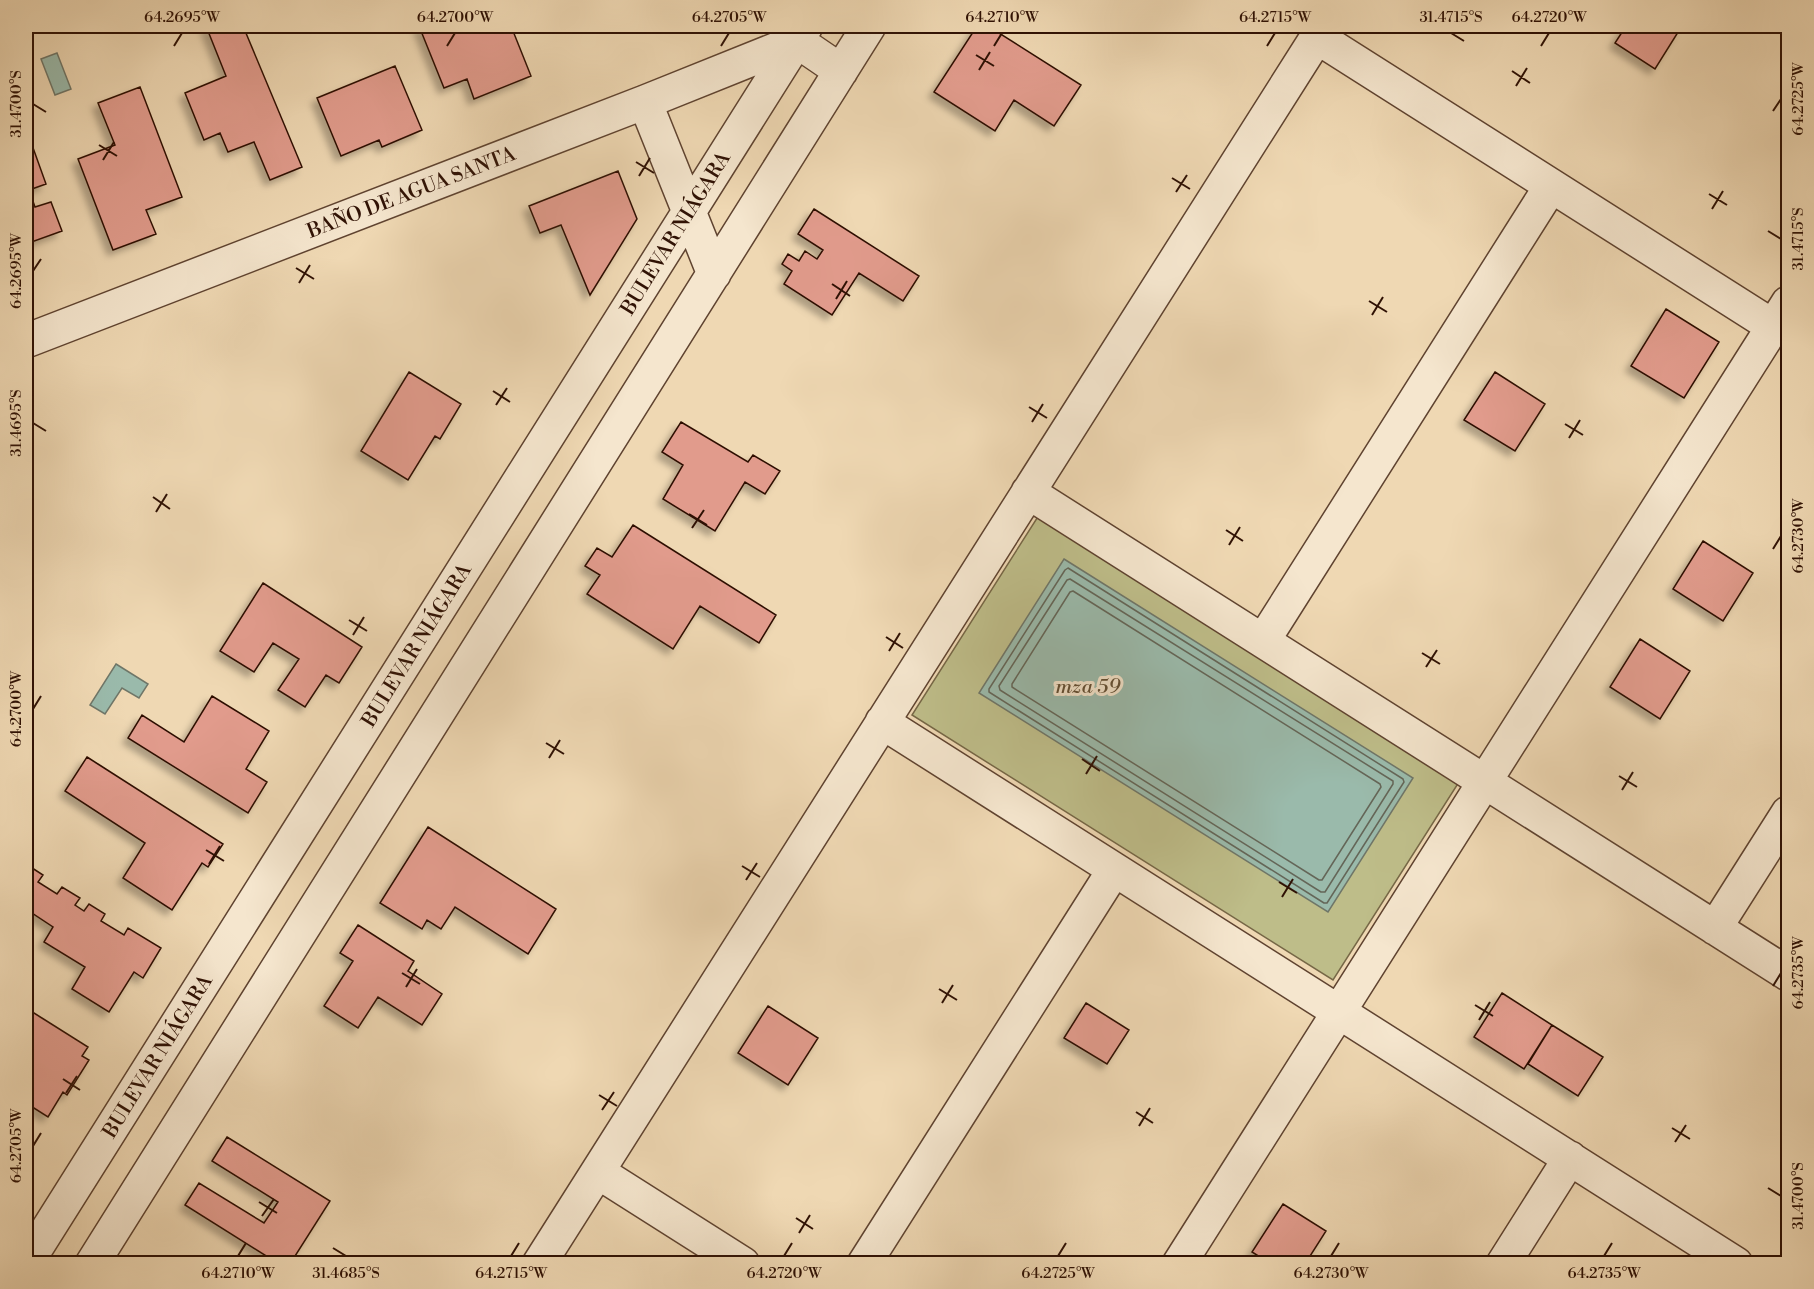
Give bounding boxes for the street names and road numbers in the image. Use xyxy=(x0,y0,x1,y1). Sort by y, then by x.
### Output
street label: BAÑO DE AGUA SANTA xyxy=(302,140,521,245)
street label: BULEVAR NIÁGARA xyxy=(614,146,737,321)
street label: BULEVAR NIÁGARA xyxy=(355,558,478,733)
street label: BULEVAR NIÁGARA xyxy=(96,969,219,1144)

